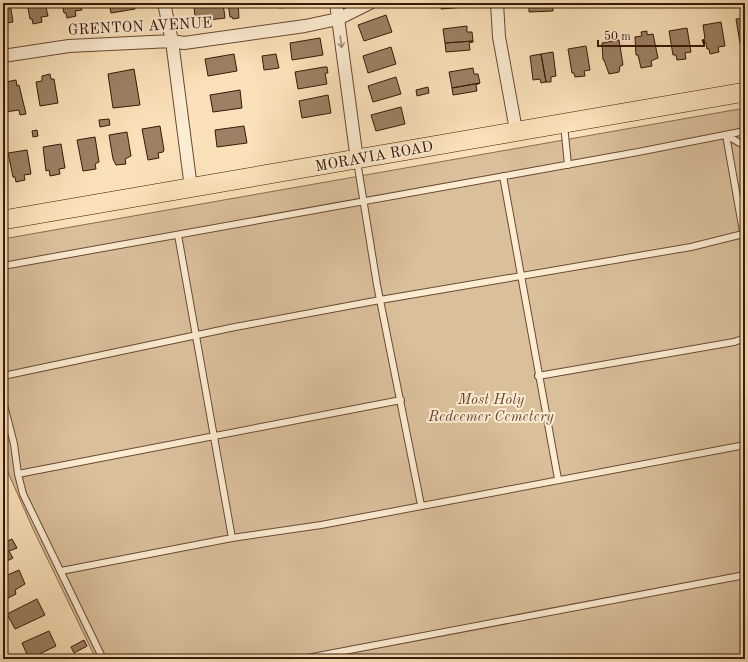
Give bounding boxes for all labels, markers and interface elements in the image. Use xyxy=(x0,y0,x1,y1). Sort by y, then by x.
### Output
street label: GRENTON AVENUE xyxy=(67,16,213,39)
scale bar xyxy=(598,22,704,48)
text: 50 m xyxy=(604,30,631,43)
one-way arrow xyxy=(337,35,345,48)
street label: MORAVIA ROAD xyxy=(314,140,434,175)
park label: Most Holy Redeemer Cemetery xyxy=(427,393,554,425)

